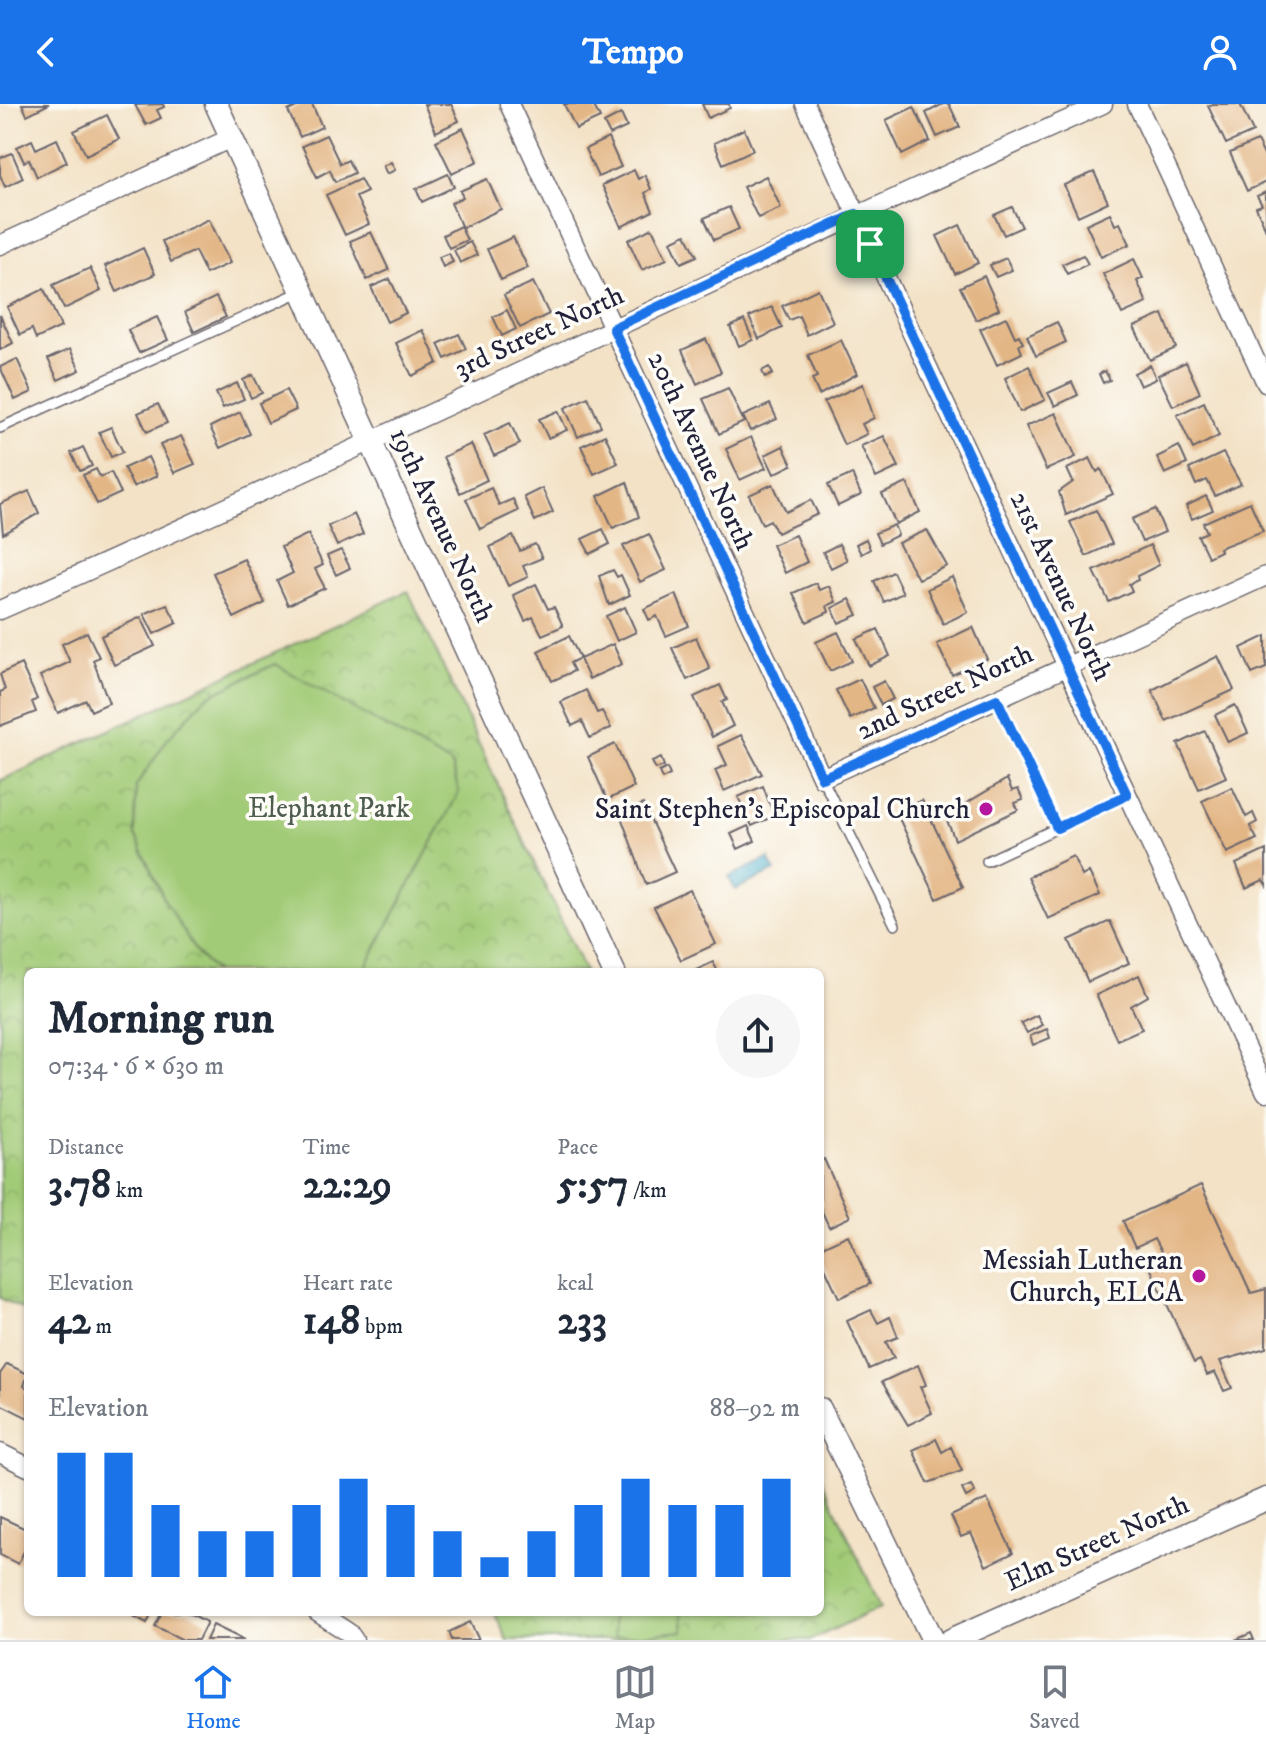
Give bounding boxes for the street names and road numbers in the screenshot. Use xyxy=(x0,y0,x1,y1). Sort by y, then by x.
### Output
street label: 3rd Street North xyxy=(449,277,630,387)
street label: 20th Avenue North xyxy=(640,346,762,556)
street label: 19th Avenue North xyxy=(382,422,502,628)
street label: 21st Avenue North xyxy=(1002,486,1120,687)
street label: 2nd Street North xyxy=(851,636,1039,748)
street label: Elm Street North xyxy=(1000,1487,1195,1599)

